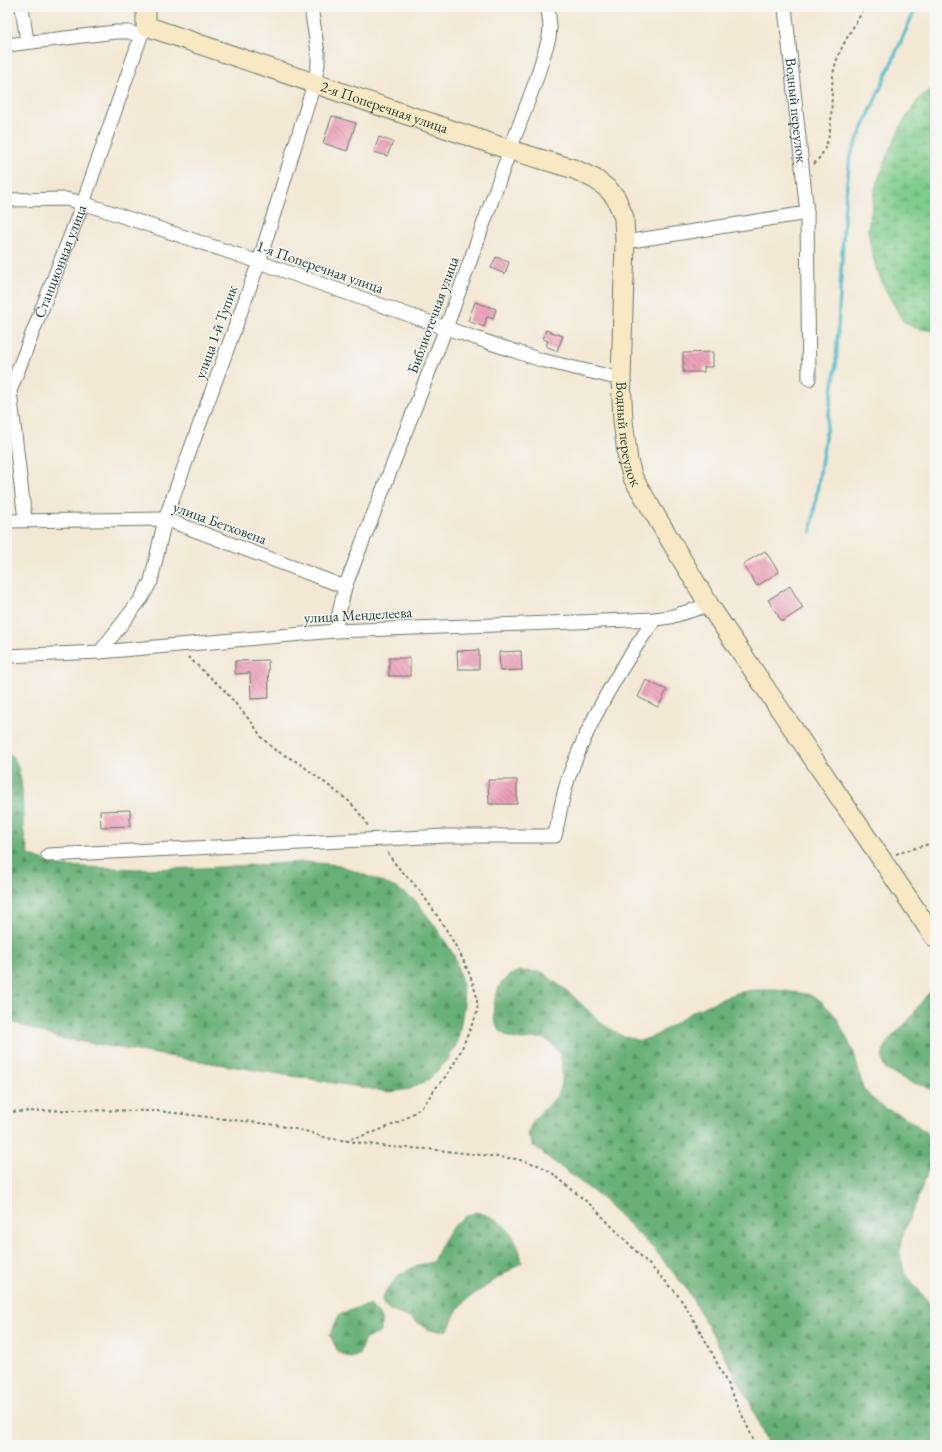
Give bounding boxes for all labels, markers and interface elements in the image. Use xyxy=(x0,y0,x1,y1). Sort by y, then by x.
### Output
street label: Водный переулок xyxy=(781,57,812,164)
street label: 2-я Поперечная улица xyxy=(319,76,451,137)
street label: Станционная улица xyxy=(29,202,90,321)
street label: 1-я Поперечная улица xyxy=(254,236,386,297)
street label: Библиотечная улица xyxy=(403,254,463,376)
street label: улица 1-й Тупик xyxy=(190,283,241,381)
street label: Водный переулок xyxy=(612,381,646,490)
street label: улица Бетховена xyxy=(171,497,270,548)
street label: улица Менделеева xyxy=(303,602,413,627)

